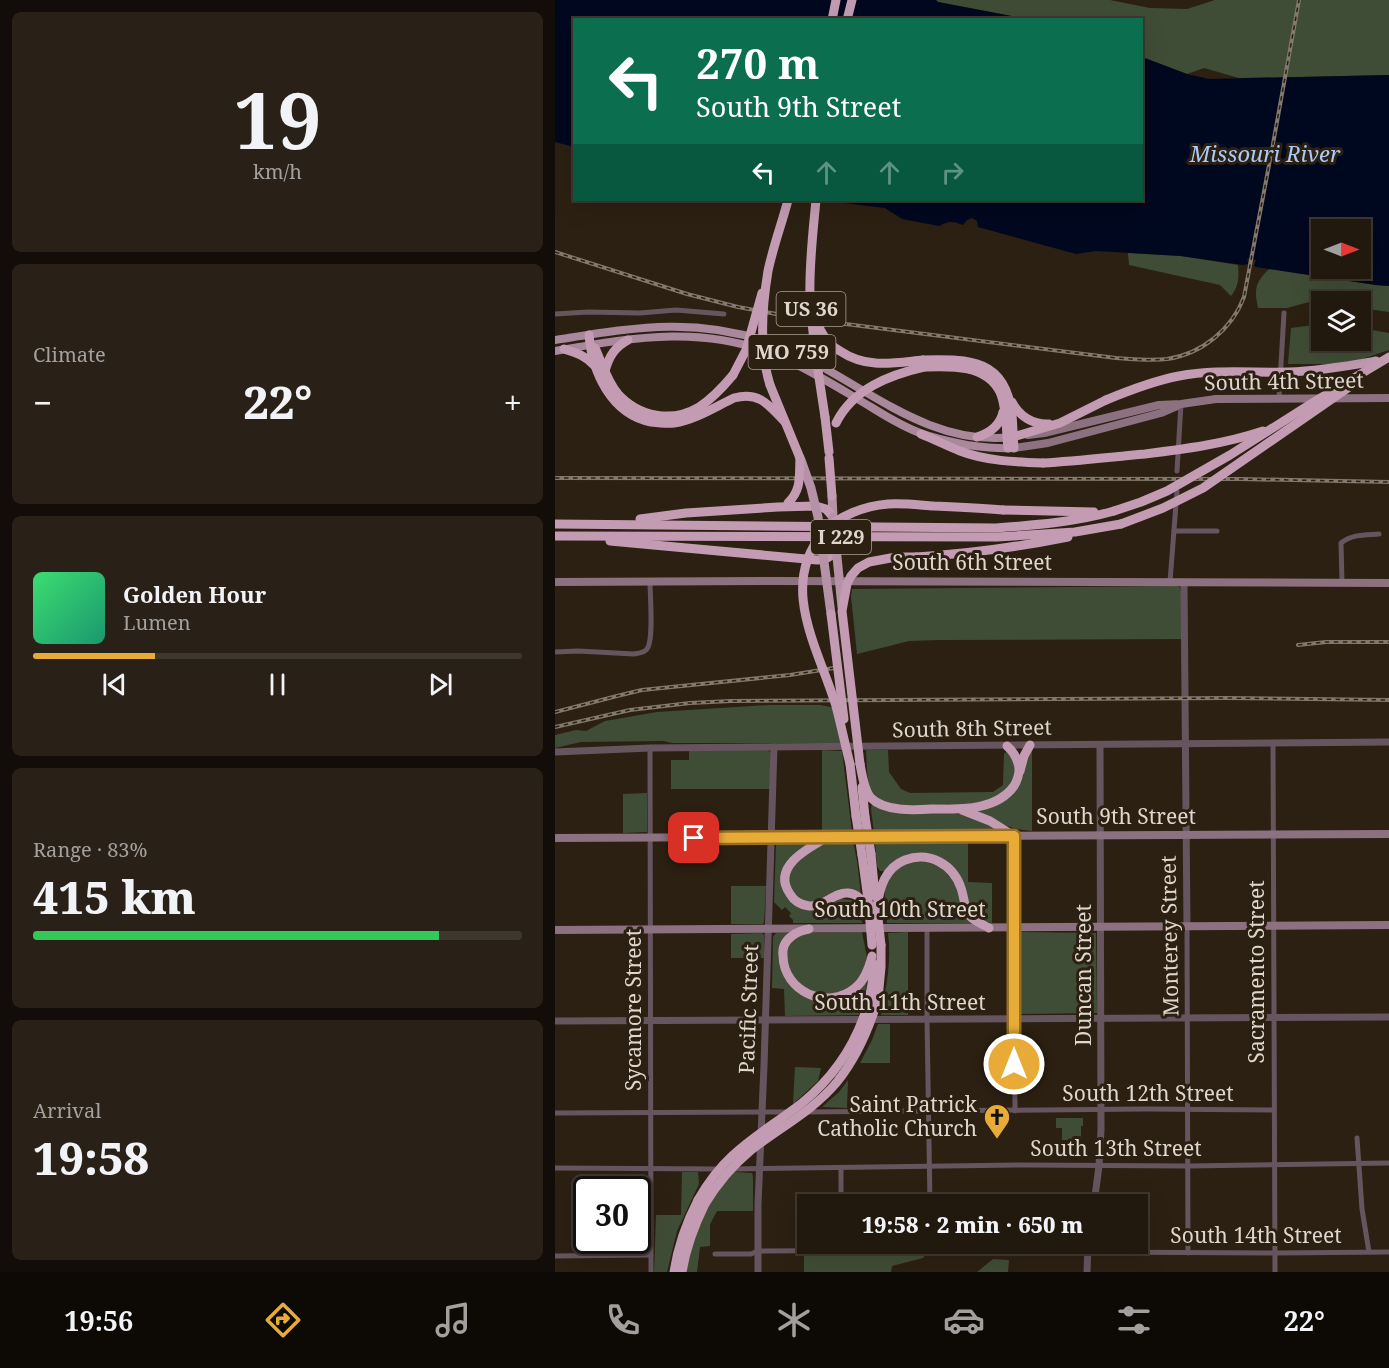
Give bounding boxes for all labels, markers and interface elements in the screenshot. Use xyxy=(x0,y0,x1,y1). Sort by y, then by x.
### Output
text: 270 m xyxy=(696,34,820,91)
icon: left xyxy=(597,42,675,120)
text: 19 xyxy=(233,66,322,172)
text: South 9th Street xyxy=(696,88,901,125)
water label: Missouri River xyxy=(1189,138,1341,168)
icon: left xyxy=(747,156,780,189)
icon: ahead xyxy=(810,156,843,189)
icon: ahead xyxy=(873,156,906,189)
icon: right xyxy=(936,156,969,189)
text: km/h xyxy=(253,158,302,185)
north arrow xyxy=(1311,219,1371,279)
map controls xyxy=(1311,219,1371,351)
button: layers xyxy=(1311,291,1371,351)
road number: US 36 xyxy=(777,292,845,326)
road number: MO 759 xyxy=(749,335,835,369)
text: Climate xyxy=(33,341,106,368)
street label: South 4th Street xyxy=(1204,366,1364,396)
text: 22° xyxy=(243,371,312,432)
text: − xyxy=(33,380,52,425)
text: + xyxy=(504,380,522,425)
road number: I 229 xyxy=(811,520,871,554)
street label: South 6th Street xyxy=(892,548,1052,576)
text: Golden Hour xyxy=(123,579,266,609)
text: Lumen xyxy=(123,609,191,636)
icon: previous xyxy=(98,668,131,701)
icon: pause xyxy=(261,668,294,701)
icon: next xyxy=(424,668,457,701)
street label: South 8th Street xyxy=(892,713,1052,743)
street label: South 9th Street xyxy=(1036,802,1196,830)
pin xyxy=(668,812,719,863)
icon: arrive xyxy=(677,821,710,854)
text: Range · 83% xyxy=(33,836,147,863)
street label: Monterey Street xyxy=(1154,855,1184,1017)
text: 415 km xyxy=(33,866,196,927)
street label: Sacramento Street xyxy=(1242,880,1270,1064)
street label: South 10th Street xyxy=(814,895,986,923)
street label: Duncan Street xyxy=(1069,904,1097,1046)
street label: Sycamore Street xyxy=(619,929,647,1091)
street label: Pacific Street xyxy=(732,944,764,1074)
street label: South 11th Street xyxy=(814,988,986,1016)
position arrow xyxy=(982,1032,1046,1096)
street label: South 12th Street xyxy=(1062,1079,1234,1107)
place label: Saint Patrick Catholic Church xyxy=(817,1090,978,1142)
text: Arrival xyxy=(33,1097,101,1124)
church icon: Saint Patrick Catholic Church xyxy=(982,1102,1012,1140)
text: 19:58 xyxy=(33,1127,149,1188)
street label: South 13th Street xyxy=(1030,1134,1202,1162)
speed limit sign: 30 xyxy=(573,1176,651,1254)
text: 19:58 · 2 min · 650 m xyxy=(862,1209,1083,1239)
street label: South 14th Street xyxy=(1170,1221,1342,1249)
icon: directions xyxy=(262,1299,304,1341)
icon: music xyxy=(432,1299,474,1341)
icon: phone xyxy=(602,1299,644,1341)
icon: climate xyxy=(773,1299,815,1341)
icon: car xyxy=(943,1299,985,1341)
icon: filters xyxy=(1113,1299,1155,1341)
text: 19:56 xyxy=(64,1302,133,1339)
text: 22° xyxy=(1283,1302,1325,1339)

